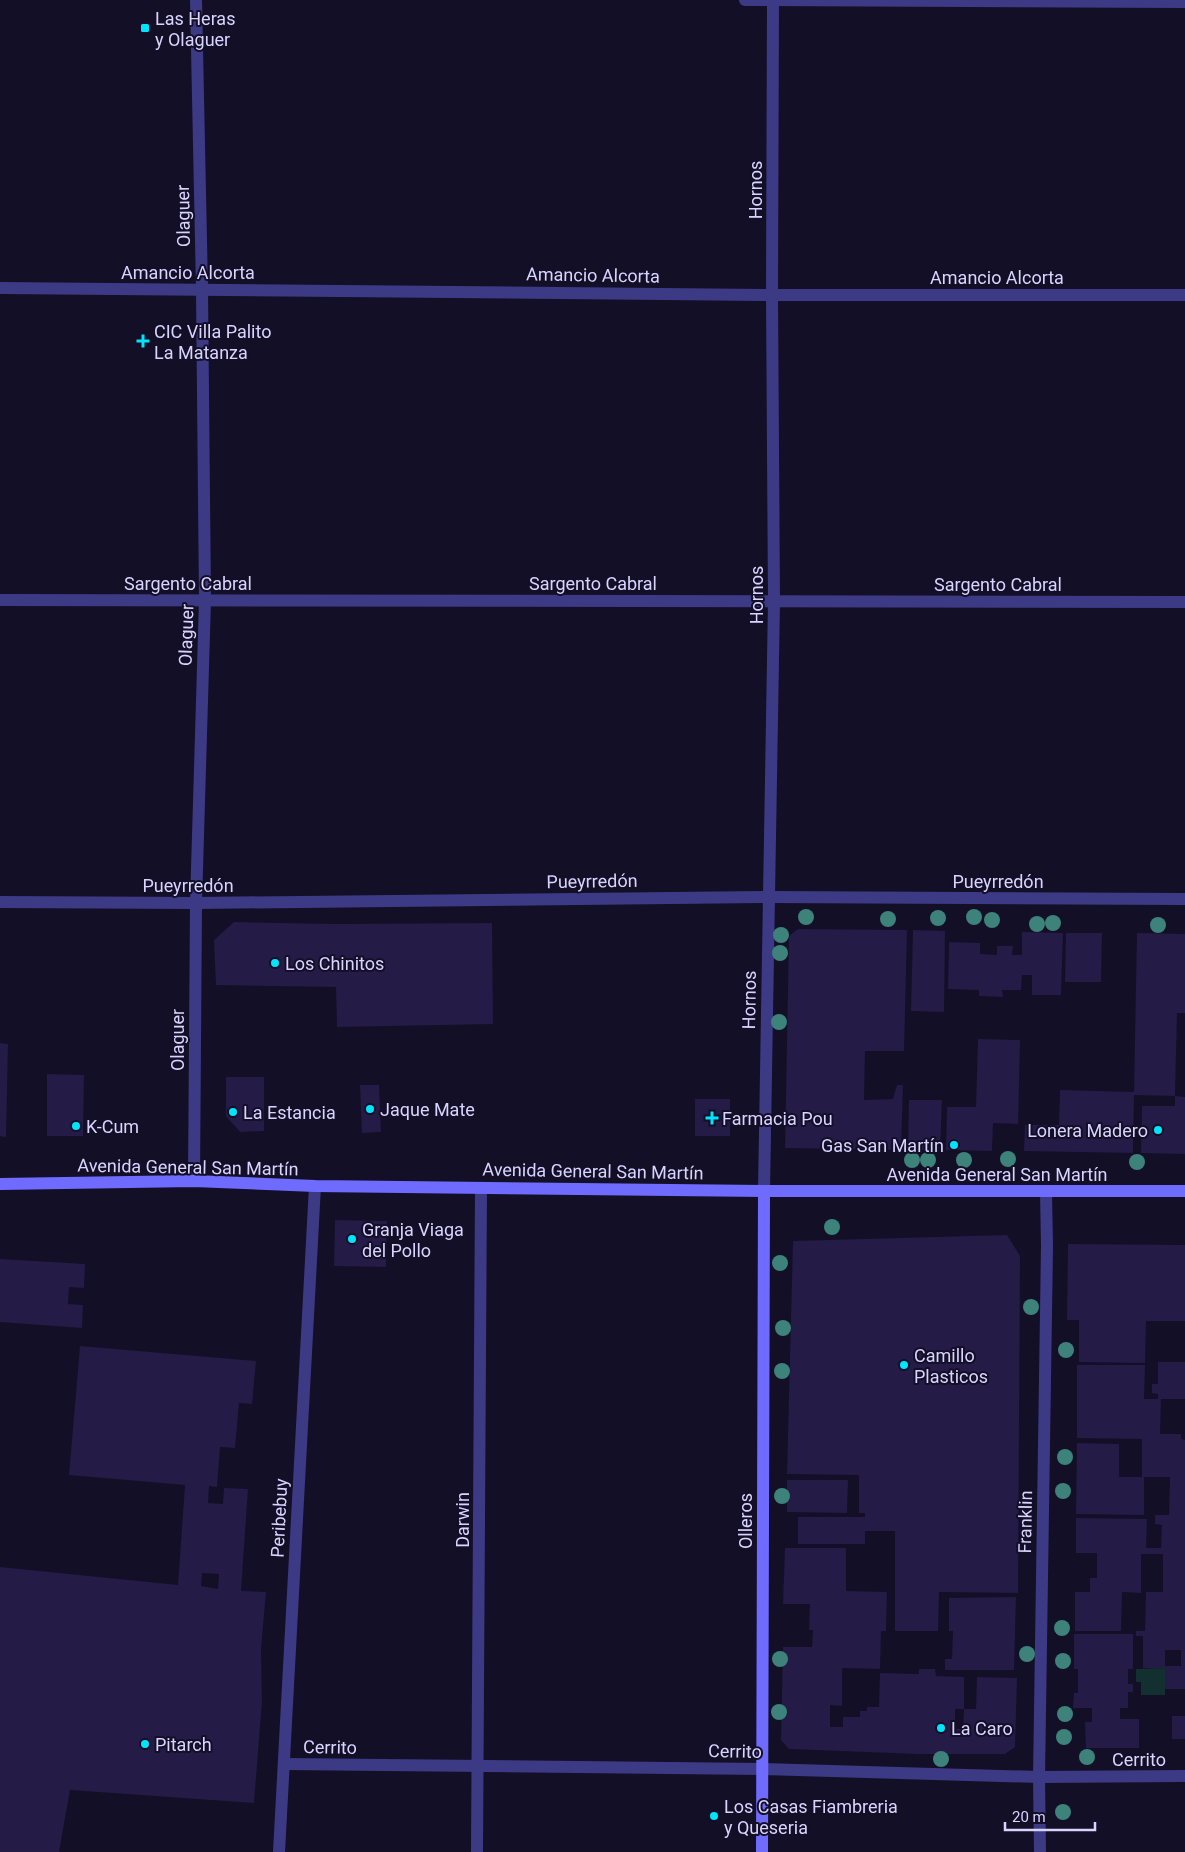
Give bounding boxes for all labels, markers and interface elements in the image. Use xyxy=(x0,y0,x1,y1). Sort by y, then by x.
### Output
place label: Las Heras y Olaguer xyxy=(155,8,235,50)
marker: Las Heras y Olaguer xyxy=(139,22,151,34)
street label: Hornos xyxy=(745,161,766,219)
street label: Olaguer xyxy=(172,185,194,247)
street label: Amancio Alcorta xyxy=(121,262,255,283)
street label: Amancio Alcorta xyxy=(526,263,660,287)
street label: Amancio Alcorta xyxy=(930,267,1064,288)
place label: CIC Villa Palito La Matanza xyxy=(154,321,271,363)
marker: CIC Villa Palito La Matanza xyxy=(136,334,150,348)
street label: Hornos xyxy=(746,566,767,624)
street label: Sargento Cabral xyxy=(124,573,252,594)
street label: Sargento Cabral xyxy=(529,573,657,594)
street label: Sargento Cabral xyxy=(934,574,1062,595)
street label: Olaguer xyxy=(174,604,198,666)
street label: Pueyrredón xyxy=(546,870,638,892)
street label: Pueyrredón xyxy=(952,871,1044,892)
street label: Pueyrredón xyxy=(142,875,234,896)
place label: Los Chinitos xyxy=(285,953,384,974)
marker: Los Chinitos xyxy=(269,957,281,969)
street label: Hornos xyxy=(738,970,760,1030)
street label: Olaguer xyxy=(167,1009,188,1071)
place label: Jaque Mate xyxy=(380,1099,475,1120)
place label: La Estancia xyxy=(243,1102,336,1123)
marker: Jaque Mate xyxy=(364,1103,376,1115)
marker: La Estancia xyxy=(227,1106,239,1118)
place label: Farmacia Pou xyxy=(722,1108,833,1129)
marker: Farmacia Pou xyxy=(706,1112,718,1124)
place label: K-Cum xyxy=(86,1116,139,1137)
marker: K-Cum xyxy=(70,1120,82,1132)
place label: Lonera Madero xyxy=(1027,1120,1148,1141)
marker: Lonera Madero xyxy=(1152,1124,1164,1136)
place label: Gas San Martín xyxy=(821,1135,944,1156)
marker: Gas San Martín xyxy=(948,1139,960,1151)
street label: Avenida General San Martín xyxy=(77,1155,299,1179)
street label: Avenida General San Martín xyxy=(482,1159,704,1183)
street label: Avenida General San Martín xyxy=(886,1164,1108,1185)
place label: Granja Viaga del Pollo xyxy=(362,1219,464,1261)
marker: Granja Viaga del Pollo xyxy=(346,1233,358,1245)
place label: Camillo Plasticos xyxy=(914,1345,988,1387)
marker: Camillo Plasticos xyxy=(898,1359,910,1371)
street label: Peribebuy xyxy=(266,1477,292,1558)
street label: Franklin xyxy=(1014,1490,1036,1554)
street label: Darwin xyxy=(452,1492,473,1548)
street label: Olleros xyxy=(735,1493,756,1549)
place label: La Caro xyxy=(951,1718,1013,1739)
marker: La Caro xyxy=(935,1722,947,1734)
place label: Pitarch xyxy=(155,1734,212,1755)
street label: Cerrito xyxy=(303,1736,357,1758)
marker: Pitarch xyxy=(139,1738,151,1750)
street label: Cerrito xyxy=(708,1740,762,1762)
street label: Cerrito xyxy=(1112,1749,1166,1770)
place label: Los Casas Fiambreria y Queseria xyxy=(724,1796,898,1838)
scale bar xyxy=(1005,1800,1095,1832)
text: 20 m xyxy=(1012,1808,1046,1826)
marker: Los Casas Fiambreria y Queseria xyxy=(708,1810,720,1822)

